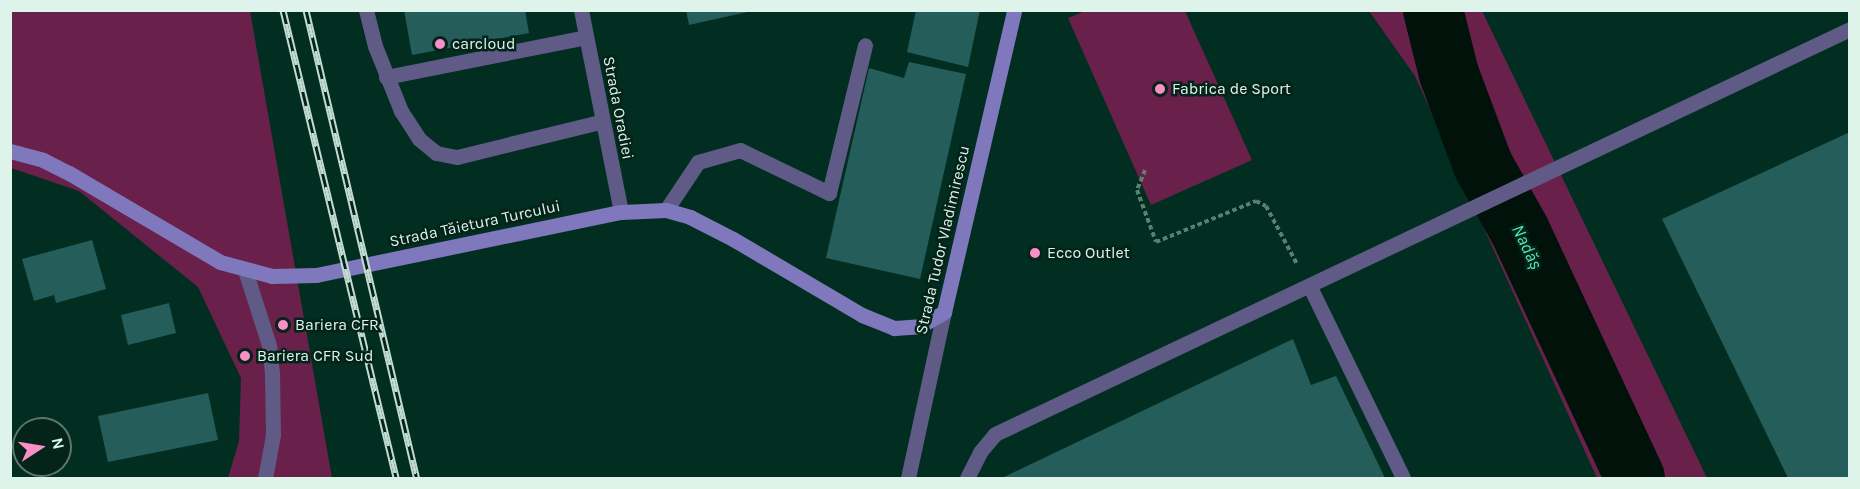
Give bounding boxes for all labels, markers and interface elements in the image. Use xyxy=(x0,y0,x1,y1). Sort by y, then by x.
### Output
place label: carcloud xyxy=(452,34,515,54)
marker: carcloud xyxy=(433,37,447,51)
street label: Strada Oradiei xyxy=(599,55,637,161)
place label: Fabrica de Sport xyxy=(1172,79,1291,99)
marker: Fabrica de Sport xyxy=(1153,82,1167,96)
street label: Strada Tudor Vladimirescu xyxy=(912,144,974,336)
street label: Strada Tăietura Turcului xyxy=(388,197,562,251)
water label: Nadăș xyxy=(1507,221,1547,273)
place label: Ecco Outlet xyxy=(1047,243,1130,263)
marker: Ecco Outlet xyxy=(1028,246,1042,260)
place label: Bariera CFR xyxy=(295,315,379,335)
marker: Bariera CFR xyxy=(276,318,290,332)
place label: Bariera CFR Sud xyxy=(257,346,374,366)
marker: Bariera CFR Sud xyxy=(238,349,252,363)
north arrow xyxy=(12,417,72,477)
text: N xyxy=(48,436,69,451)

